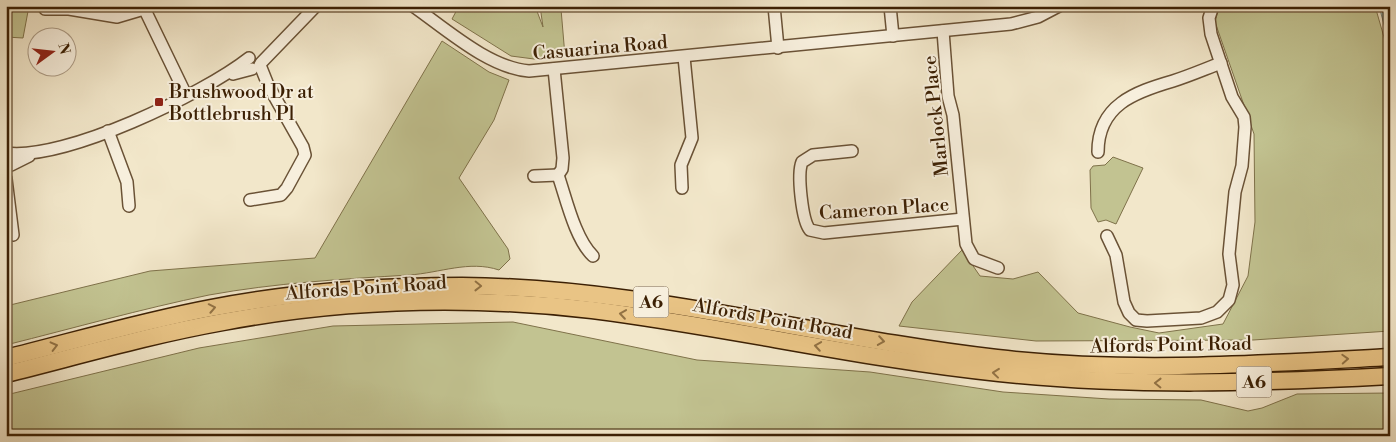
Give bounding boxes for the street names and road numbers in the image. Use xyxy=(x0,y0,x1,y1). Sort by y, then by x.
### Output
street label: Casuarina Road xyxy=(532,30,669,66)
street label: Marlock Place xyxy=(918,54,954,178)
street label: Cameron Place xyxy=(818,192,950,226)
street label: Alfords Point Road xyxy=(284,270,448,306)
road number: A6 xyxy=(634,286,668,318)
street label: Alfords Point Road xyxy=(690,293,855,345)
street label: Alfords Point Road xyxy=(1089,332,1252,358)
road number: A6 xyxy=(1236,367,1272,398)

